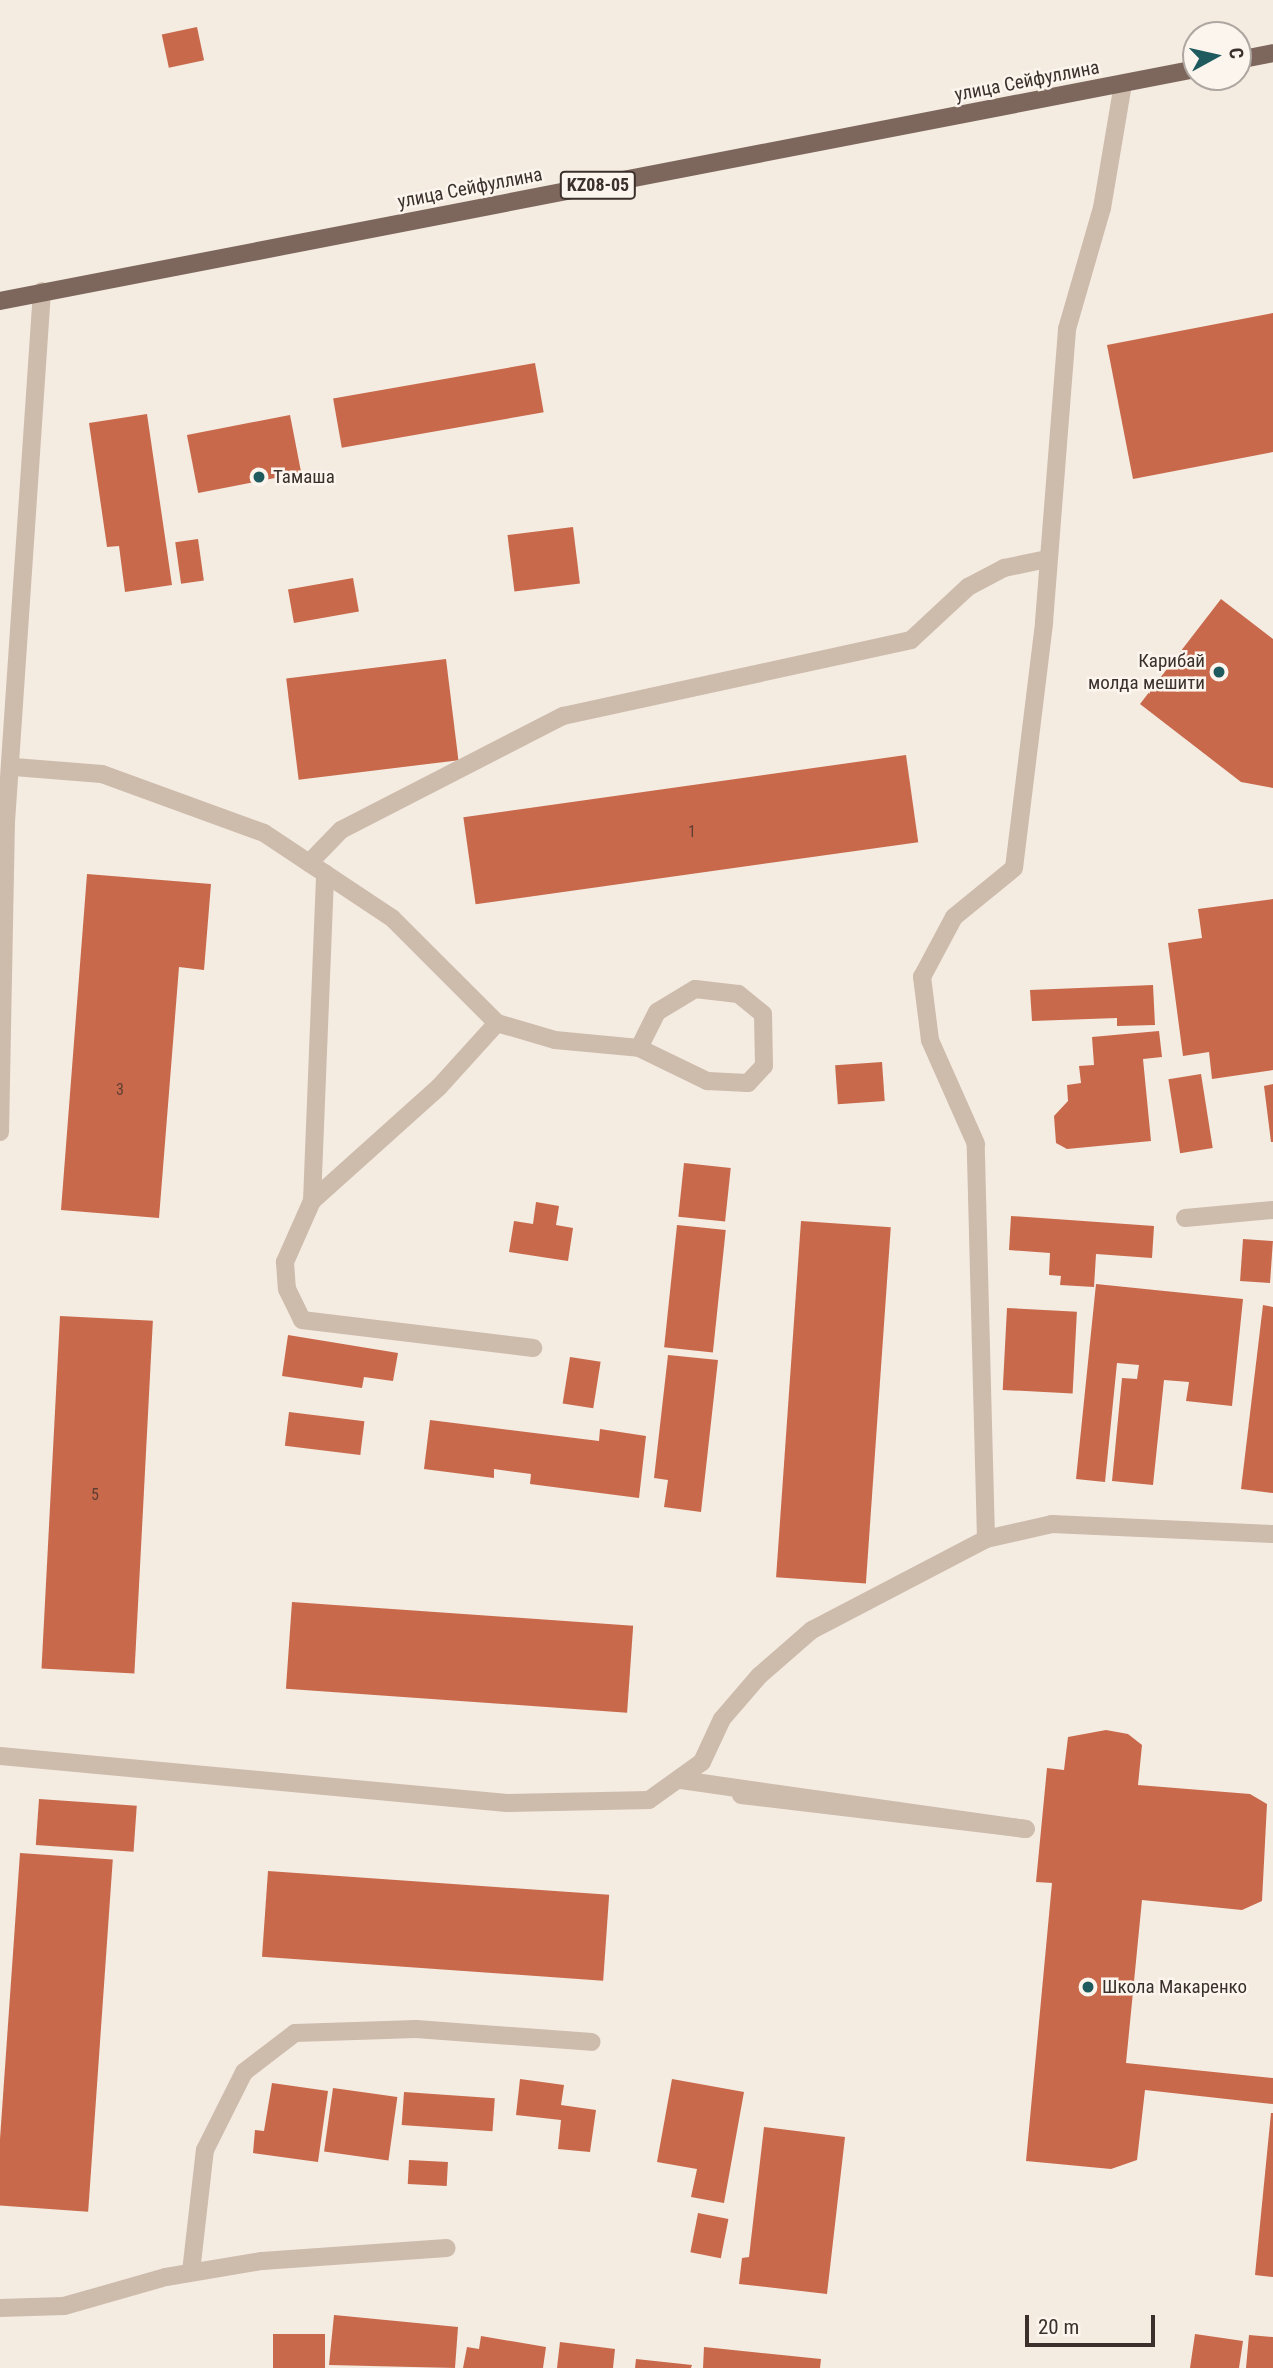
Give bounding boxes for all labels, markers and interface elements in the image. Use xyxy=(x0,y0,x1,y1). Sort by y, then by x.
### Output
north arrow xyxy=(1182,21,1252,91)
text: С xyxy=(1224,46,1248,60)
street label: улица Сейфуллина xyxy=(953,56,1101,106)
street label: улица Сейфуллина xyxy=(396,163,544,213)
road number: KZ08-05 xyxy=(560,170,636,200)
place label: Тамаша xyxy=(273,466,335,488)
marker: Тамаша xyxy=(251,469,267,485)
place label: Карибай молда мешити xyxy=(1088,650,1205,694)
marker: Карибай молда мешити xyxy=(1211,664,1227,680)
house number: 1 xyxy=(688,822,696,842)
house number: 3 xyxy=(116,1080,124,1100)
house number: 5 xyxy=(91,1485,99,1505)
place label: Школа Макаренко xyxy=(1102,1976,1247,1998)
marker: Школа Макаренко xyxy=(1080,1979,1096,1995)
scale bar xyxy=(1028,2302,1158,2346)
text: 20 m xyxy=(1038,2315,1079,2339)

